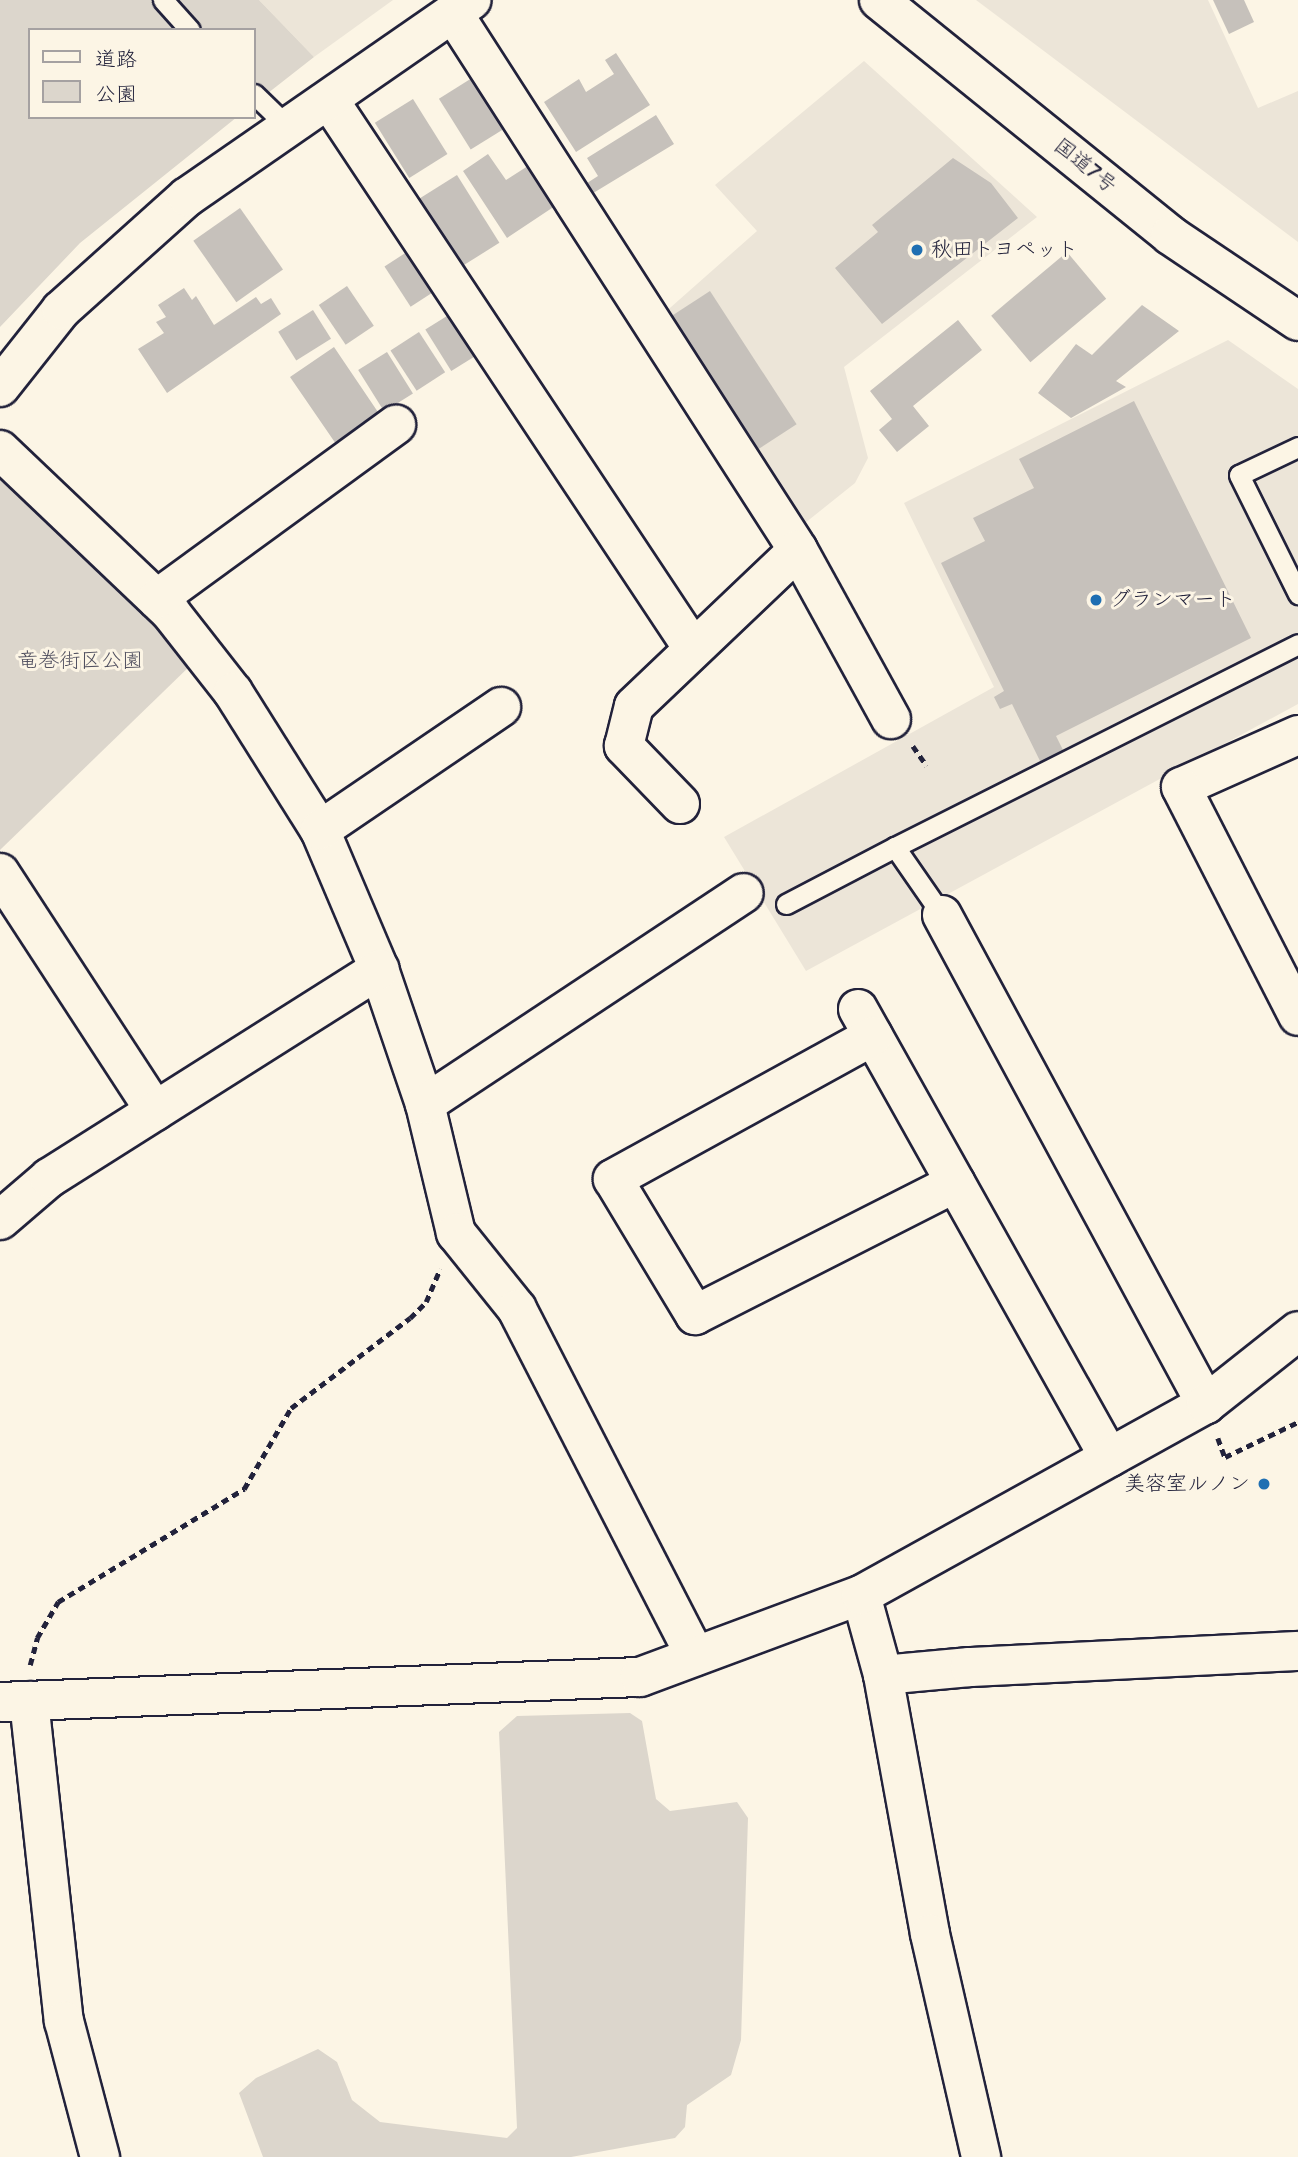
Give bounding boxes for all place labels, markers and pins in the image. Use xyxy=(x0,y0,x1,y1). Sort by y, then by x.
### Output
place label: 秋田トヨペット xyxy=(931,237,1078,263)
marker: 秋田トヨペット xyxy=(909,242,925,258)
place label: グランマート xyxy=(1110,587,1236,613)
marker: グランマート xyxy=(1088,592,1104,608)
place label: 美容室ルノン xyxy=(1124,1471,1250,1497)
marker: 美容室ルノン xyxy=(1256,1476,1272,1492)

